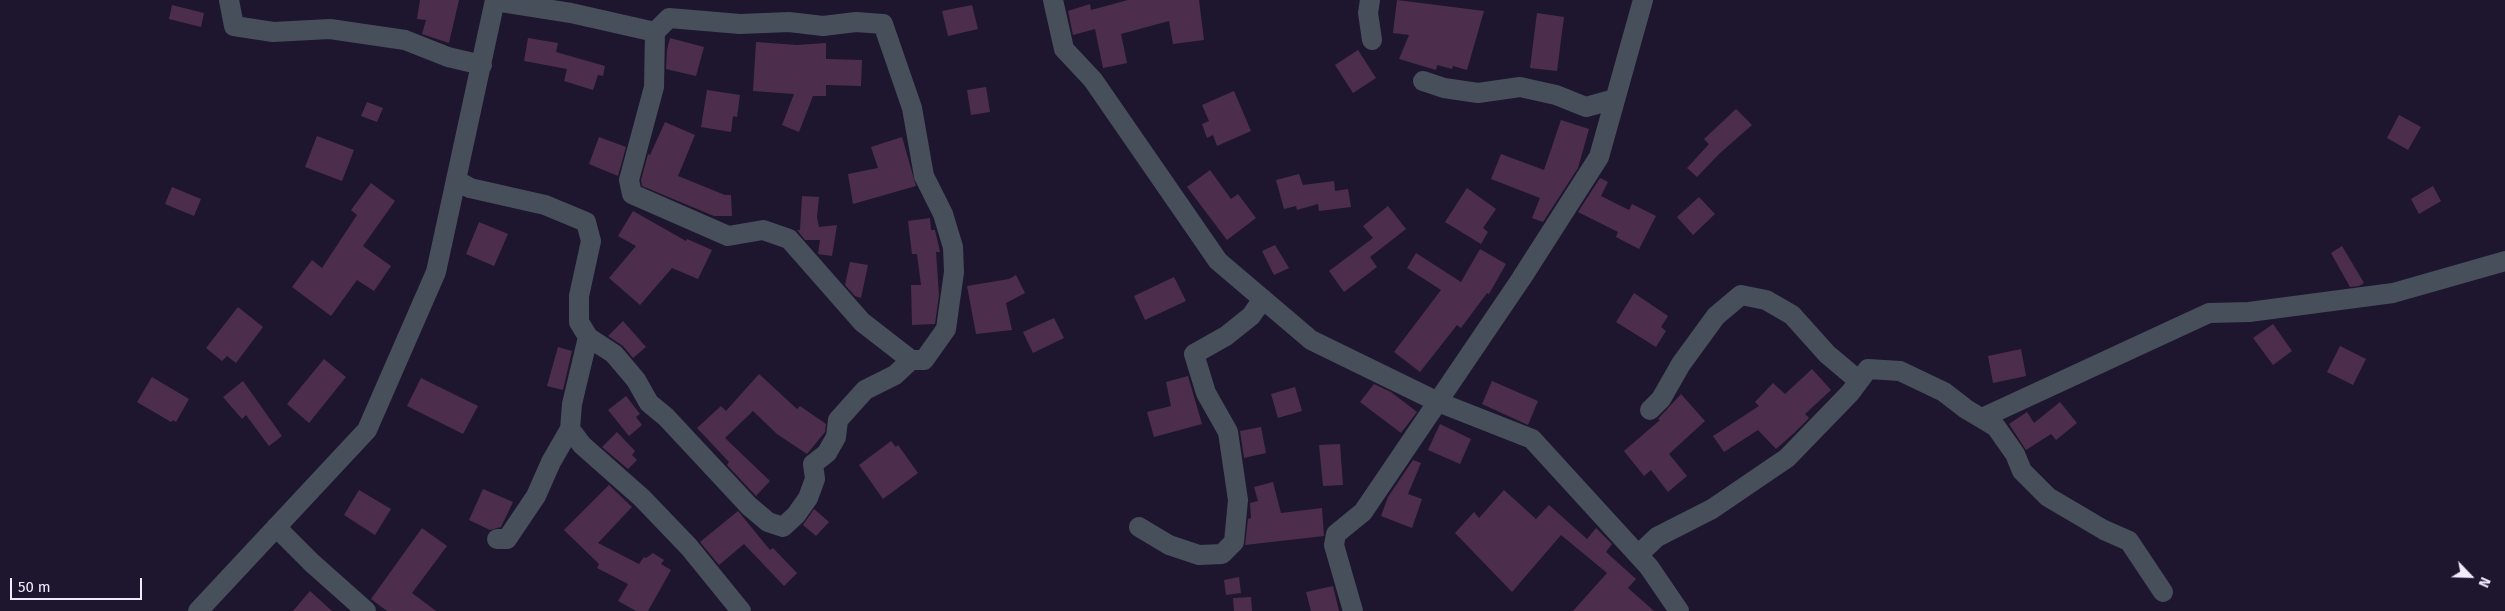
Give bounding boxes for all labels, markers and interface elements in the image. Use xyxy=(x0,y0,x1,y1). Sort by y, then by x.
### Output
north arrow xyxy=(2445,551,2495,601)
scale bar xyxy=(12,568,145,600)
text: N xyxy=(2475,575,2494,590)
text: 50 m xyxy=(18,578,51,596)

